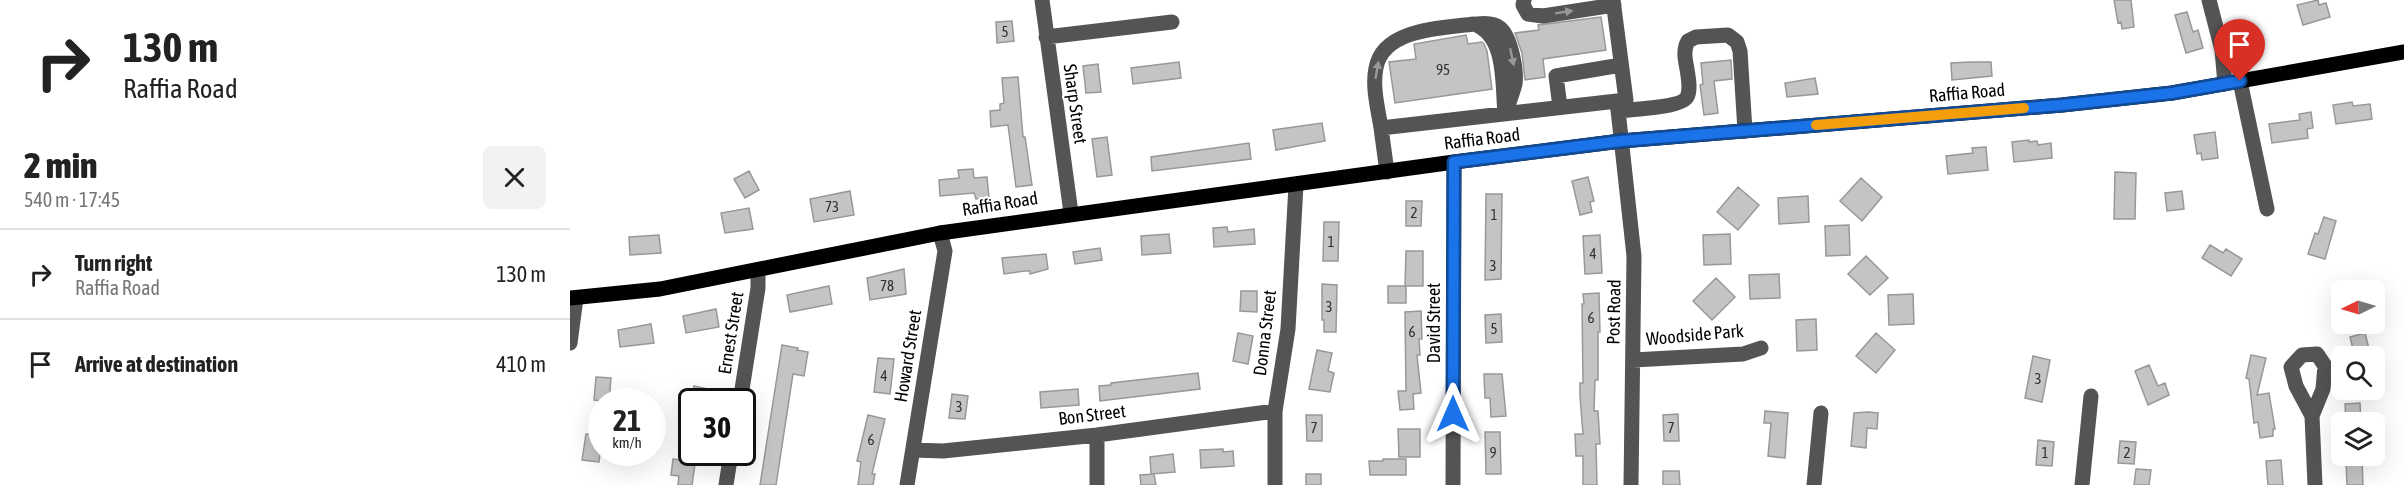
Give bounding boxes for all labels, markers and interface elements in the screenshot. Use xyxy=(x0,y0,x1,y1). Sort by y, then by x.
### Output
one-way arrow xyxy=(1554,8,1573,17)
pin xyxy=(2214,19,2265,81)
text: 130 m xyxy=(123,23,218,71)
house number: 5 xyxy=(1001,23,1009,40)
icon: right xyxy=(24,24,102,102)
icon: arrive xyxy=(2223,28,2256,61)
one-way arrow xyxy=(1508,48,1517,67)
one-way arrow xyxy=(1373,60,1382,79)
house number: 95 xyxy=(1436,61,1450,78)
street label: Sharp Street xyxy=(1059,63,1091,145)
text: Raffia Road xyxy=(123,73,238,104)
street label: Raffia Road xyxy=(1928,79,2006,106)
street label: Raffia Road xyxy=(1443,123,1521,154)
text: 2 min xyxy=(24,144,98,186)
button: close xyxy=(483,146,546,209)
street label: Raffia Road xyxy=(961,187,1039,220)
text: 540 m · 17:45 xyxy=(24,188,120,211)
house number: 73 xyxy=(825,198,839,215)
house number: 2 xyxy=(1410,204,1418,221)
house number: 1 xyxy=(1490,206,1498,223)
house number: 1 xyxy=(1327,233,1335,250)
house number: 4 xyxy=(1589,245,1597,262)
text: Turn right xyxy=(75,250,152,276)
house number: 3 xyxy=(1489,257,1497,274)
icon: right xyxy=(24,258,57,291)
text: 130 m xyxy=(496,261,546,287)
text: Raffia Road xyxy=(75,276,160,299)
house number: 78 xyxy=(880,277,894,294)
street label: Post Road xyxy=(1602,279,1625,345)
north arrow xyxy=(2331,280,2385,334)
map controls xyxy=(2331,280,2385,466)
street label: David Street xyxy=(1423,283,1444,363)
street label: Donna Street xyxy=(1249,289,1280,377)
street label: Ernest Street xyxy=(714,290,747,376)
house number: 3 xyxy=(1325,298,1333,315)
street label: Howard Street xyxy=(890,308,925,404)
house number: 6 xyxy=(1587,309,1595,326)
house number: 5 xyxy=(1490,320,1498,337)
street label: Woodside Park xyxy=(1645,320,1745,349)
house number: 6 xyxy=(1408,323,1416,340)
button: search xyxy=(2331,346,2385,400)
icon: arrive xyxy=(24,348,57,381)
text: Arrive at destination xyxy=(75,351,238,377)
text: 410 m xyxy=(496,351,546,377)
house number: 4 xyxy=(880,367,888,384)
house number: 3 xyxy=(2034,370,2042,387)
position arrow xyxy=(1421,382,1485,446)
speed limit sign: 30 xyxy=(678,388,756,466)
house number: 3 xyxy=(955,398,963,415)
street label: Bon Street xyxy=(1057,400,1127,429)
text: 21 xyxy=(613,403,641,437)
button: layers xyxy=(2331,412,2385,466)
house number: 7 xyxy=(1310,419,1318,436)
house number: 7 xyxy=(1667,419,1675,436)
house number: 6 xyxy=(867,431,875,448)
text: km/h xyxy=(612,434,642,451)
house number: 9 xyxy=(1489,444,1497,461)
house number: 1 xyxy=(2041,444,2049,461)
house number: 2 xyxy=(2123,444,2131,461)

